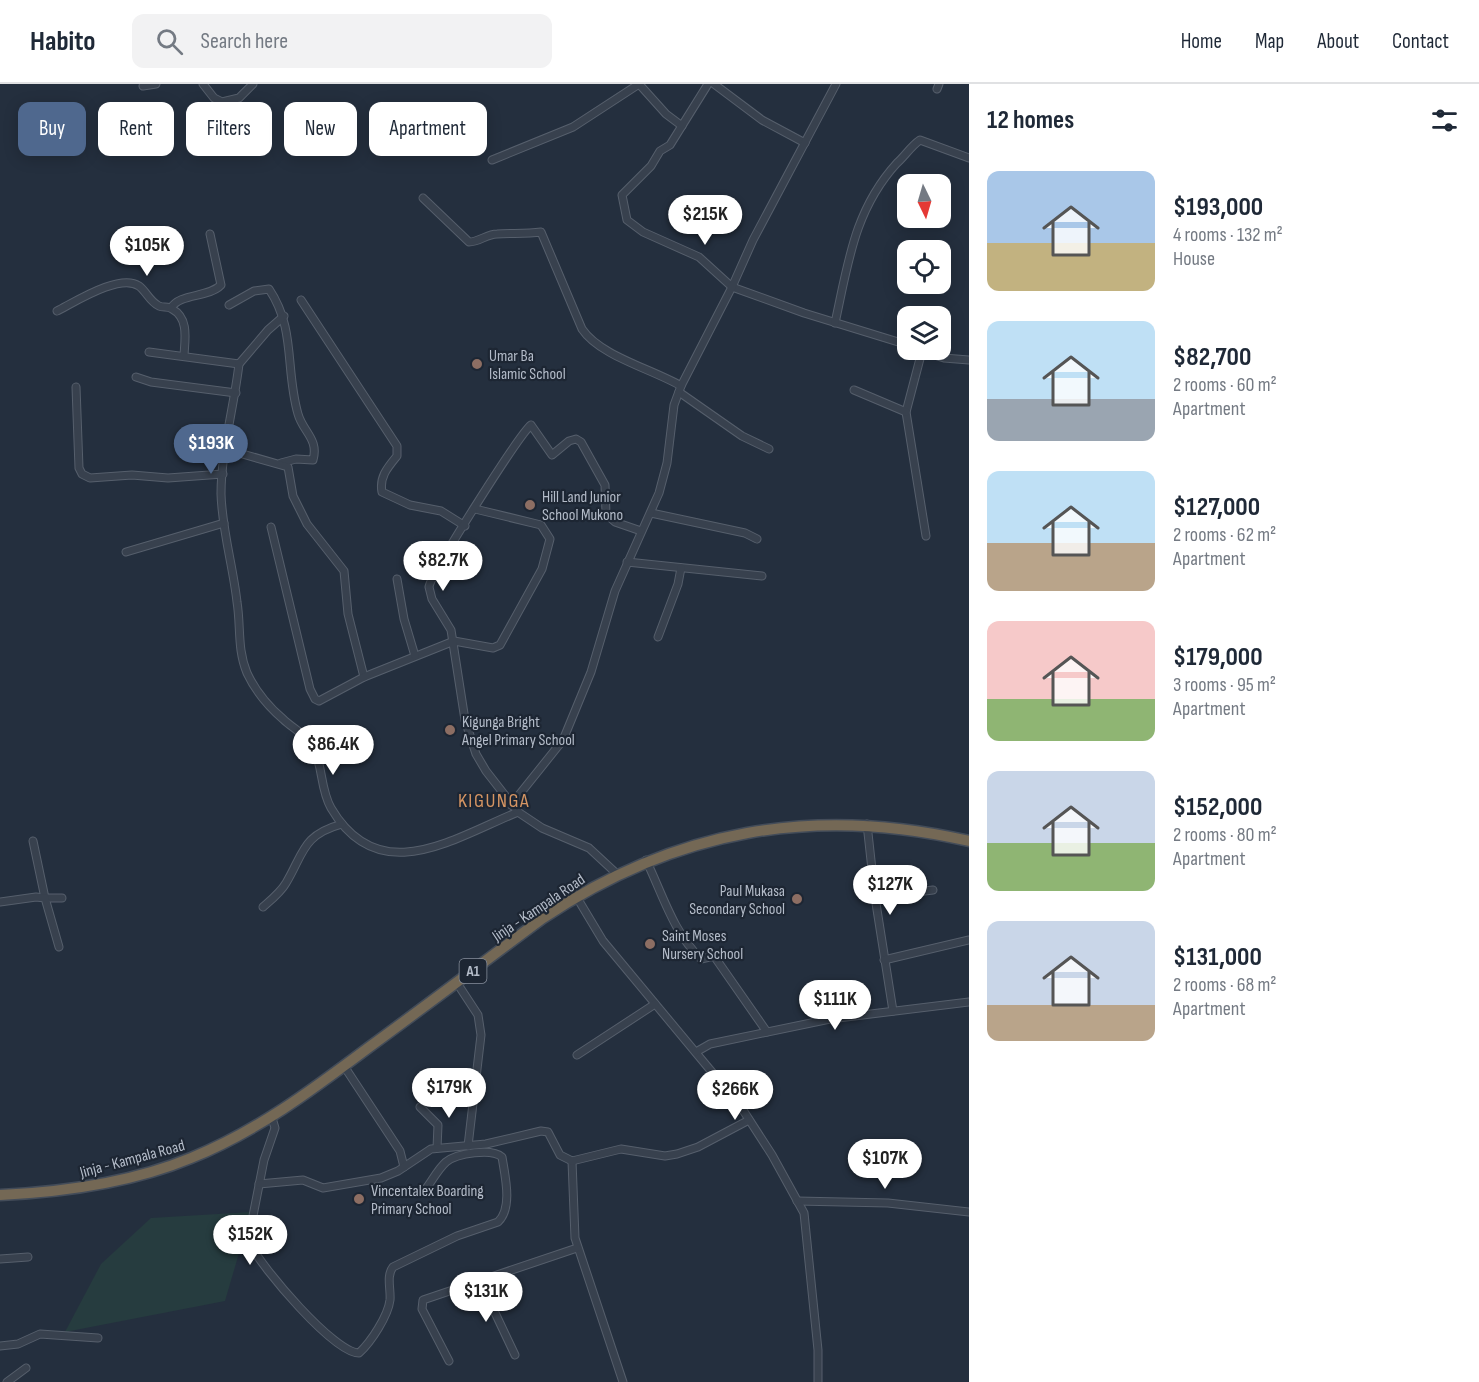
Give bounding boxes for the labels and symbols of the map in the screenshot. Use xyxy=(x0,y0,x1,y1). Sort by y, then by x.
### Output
north arrow xyxy=(897,174,951,228)
pin: $215K xyxy=(663,195,747,246)
pin: $105K xyxy=(105,226,189,277)
place label: Umar Ba Islamic School xyxy=(489,347,566,384)
marker: Umar Ba Islamic School xyxy=(470,357,484,371)
pin: $193K xyxy=(169,424,253,475)
place label: Hill Land Junior School Mukono xyxy=(542,488,623,525)
marker: Hill Land Junior School Mukono xyxy=(523,498,537,512)
pin: $82.7K xyxy=(394,541,492,592)
place label: Kigunga Bright Angel Primary School xyxy=(461,713,575,750)
marker: Kigunga Bright Angel Primary School xyxy=(443,723,457,737)
pin: $86.4K xyxy=(284,725,382,776)
district label: KIGUNGA xyxy=(458,789,530,813)
pin: $127K xyxy=(848,865,932,916)
street label: Jinja - Kampala Road xyxy=(488,870,589,947)
place label: Paul Mukasa Secondary School xyxy=(689,882,785,919)
marker: Paul Mukasa Secondary School xyxy=(790,892,804,906)
place label: Saint Moses Nursery School xyxy=(662,927,743,964)
marker: Saint Moses Nursery School xyxy=(643,937,657,951)
road number: A1 xyxy=(460,959,486,983)
pin: $111K xyxy=(793,980,877,1031)
pin: $179K xyxy=(407,1068,491,1119)
pin: $266K xyxy=(693,1070,777,1121)
street label: Jinja - Kampala Road xyxy=(77,1136,187,1183)
pin: $107K xyxy=(843,1139,927,1190)
place label: Vincentalex Boarding Primary School xyxy=(371,1182,484,1219)
marker: Vincentalex Boarding Primary School xyxy=(352,1192,366,1206)
pin: $152K xyxy=(208,1215,292,1266)
pin: $131K xyxy=(444,1272,528,1323)

